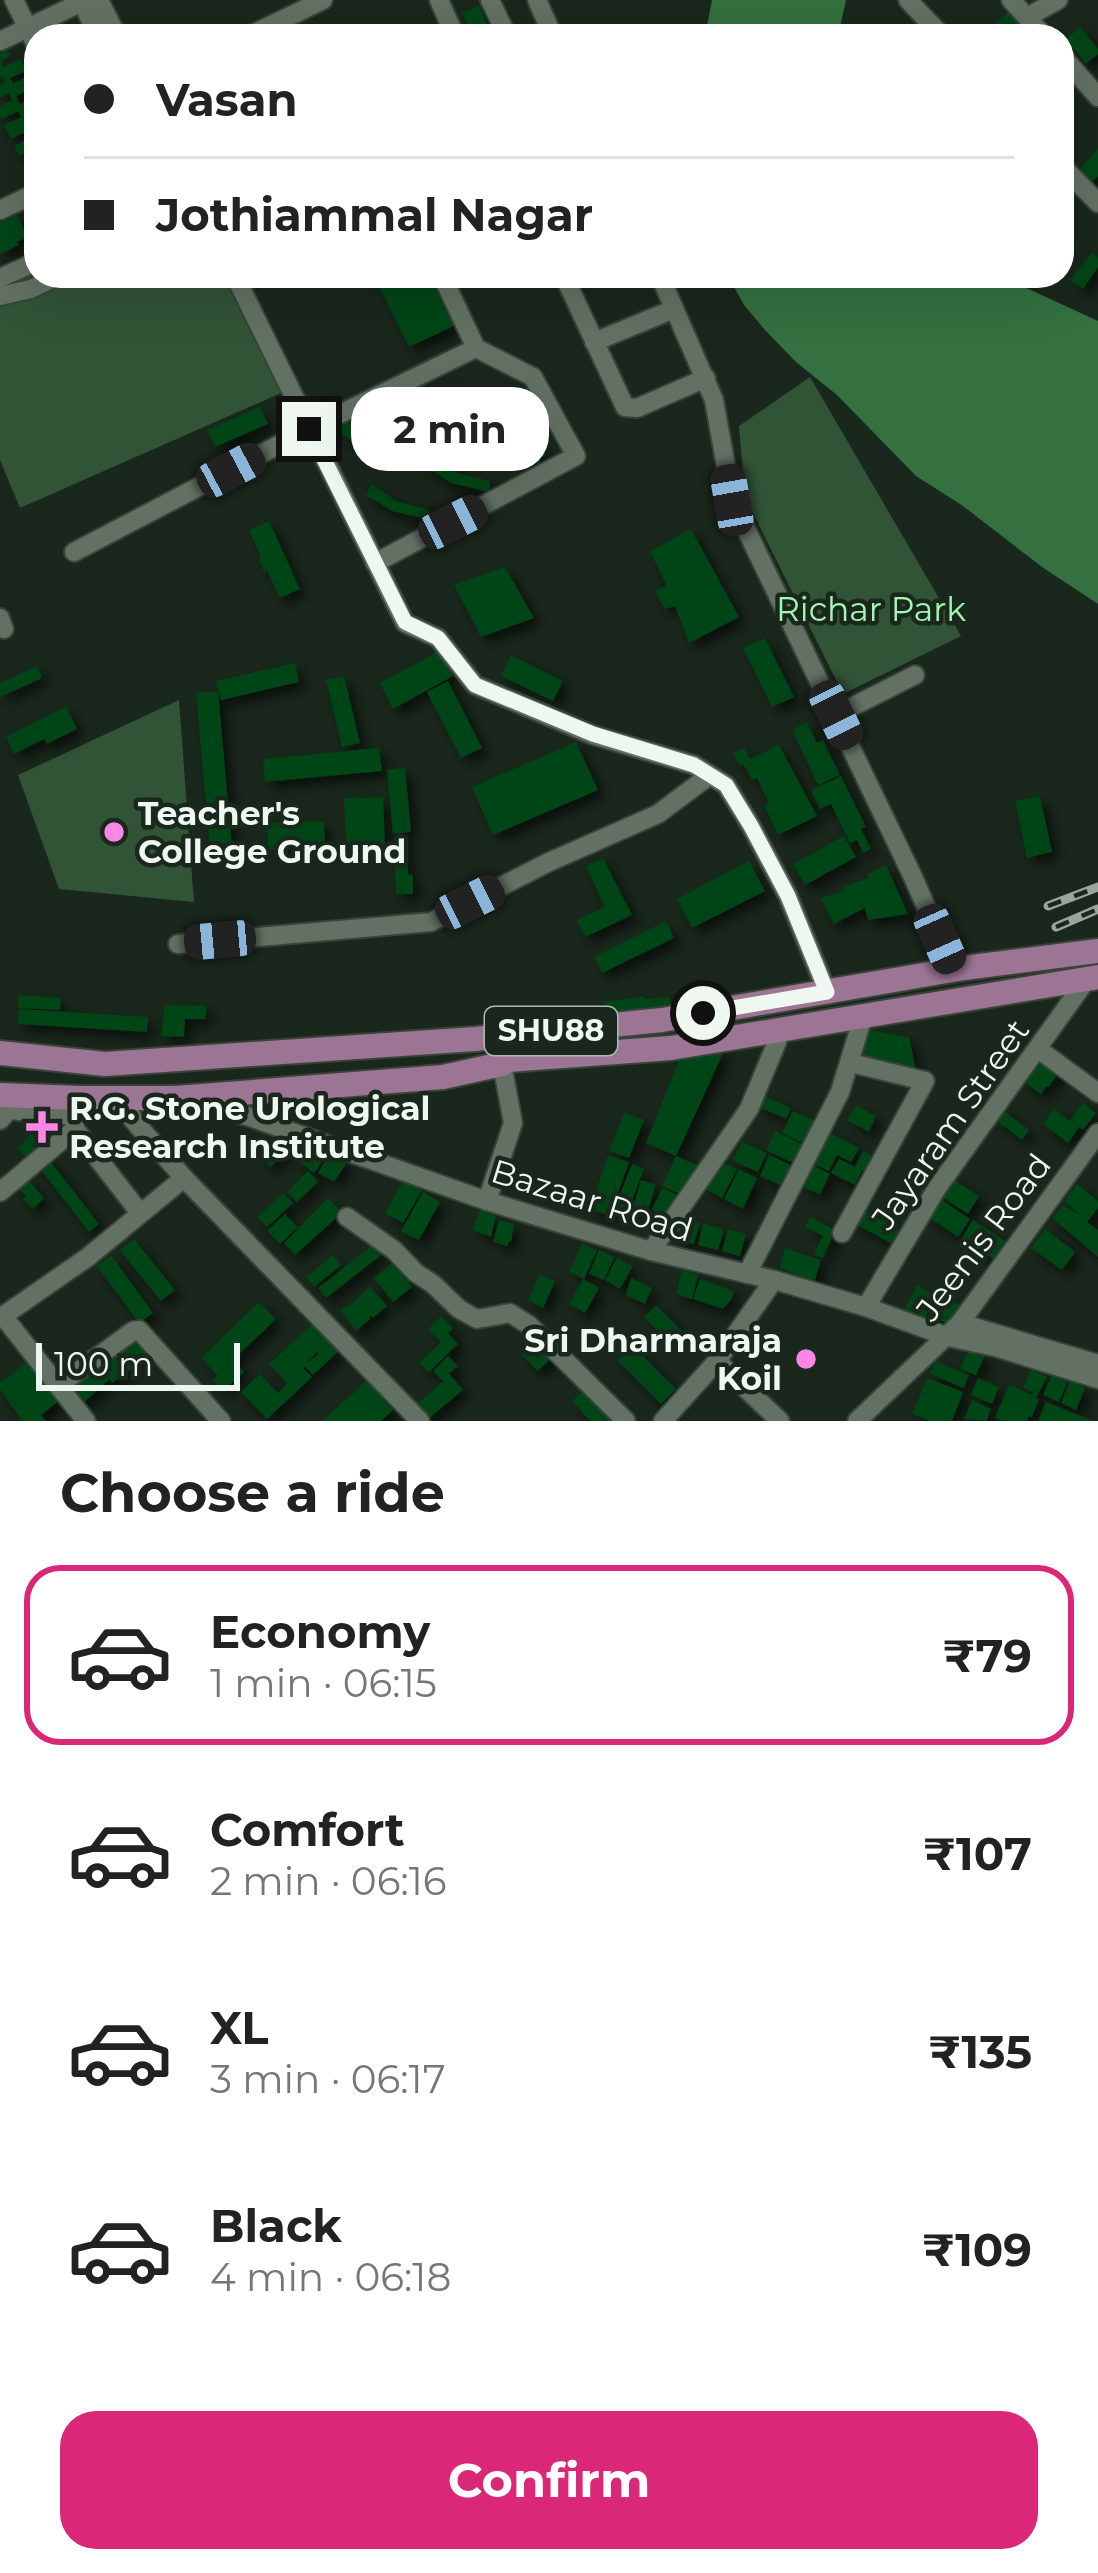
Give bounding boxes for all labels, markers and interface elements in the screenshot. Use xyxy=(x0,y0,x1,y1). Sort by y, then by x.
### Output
text: Vasan xyxy=(156,72,298,127)
text: Jothiammal Nagar xyxy=(156,187,593,242)
callout: 2 min xyxy=(351,387,549,471)
route end xyxy=(282,402,336,456)
text: 2 min xyxy=(393,405,507,453)
car xyxy=(191,437,271,503)
car xyxy=(708,461,756,539)
car xyxy=(413,490,493,554)
park label: Richar Park xyxy=(776,589,966,629)
car xyxy=(804,675,868,755)
place label: Teacher's College Ground xyxy=(138,793,406,871)
marker: Teacher's College Ground xyxy=(101,819,127,845)
car xyxy=(430,870,510,934)
car xyxy=(909,899,971,979)
car xyxy=(183,919,257,961)
route start xyxy=(676,986,730,1040)
road number: SHU88 xyxy=(485,1007,617,1055)
street label: Jayaram Street xyxy=(862,1011,1037,1237)
place label: R.G. Stone Urological Research Institute xyxy=(69,1088,431,1166)
marker: R.G. Stone Urological Research Institute xyxy=(26,1111,58,1143)
street label: Jeenis Road xyxy=(907,1146,1059,1329)
street label: Bazaar Road xyxy=(487,1150,697,1250)
place label: Sri Dharmaraja Koil xyxy=(524,1320,782,1398)
scale bar xyxy=(36,1337,240,1390)
text: 100 m xyxy=(54,1344,153,1384)
marker: Sri Dharmaraja Koil xyxy=(793,1346,819,1372)
text: Choose a ride xyxy=(60,1460,445,1526)
icon: car xyxy=(66,1601,174,1709)
text: Economy xyxy=(210,1604,430,1659)
text: ₹79 xyxy=(943,1628,1032,1683)
text: 1 min · 06:15 xyxy=(210,1659,437,1707)
icon: car xyxy=(66,1799,174,1907)
text: Comfort xyxy=(210,1802,405,1857)
text: ₹107 xyxy=(923,1826,1032,1881)
text: 2 min · 06:16 xyxy=(210,1857,447,1905)
icon: car xyxy=(66,1997,174,2105)
text: XL xyxy=(210,2000,268,2055)
text: ₹135 xyxy=(929,2024,1032,2079)
text: 3 min · 06:17 xyxy=(210,2055,446,2103)
icon: car xyxy=(66,2195,174,2303)
text: Black xyxy=(210,2198,342,2253)
text: ₹109 xyxy=(922,2222,1032,2277)
text: 4 min · 06:18 xyxy=(210,2253,451,2301)
button: Confirm xyxy=(60,2411,1038,2549)

